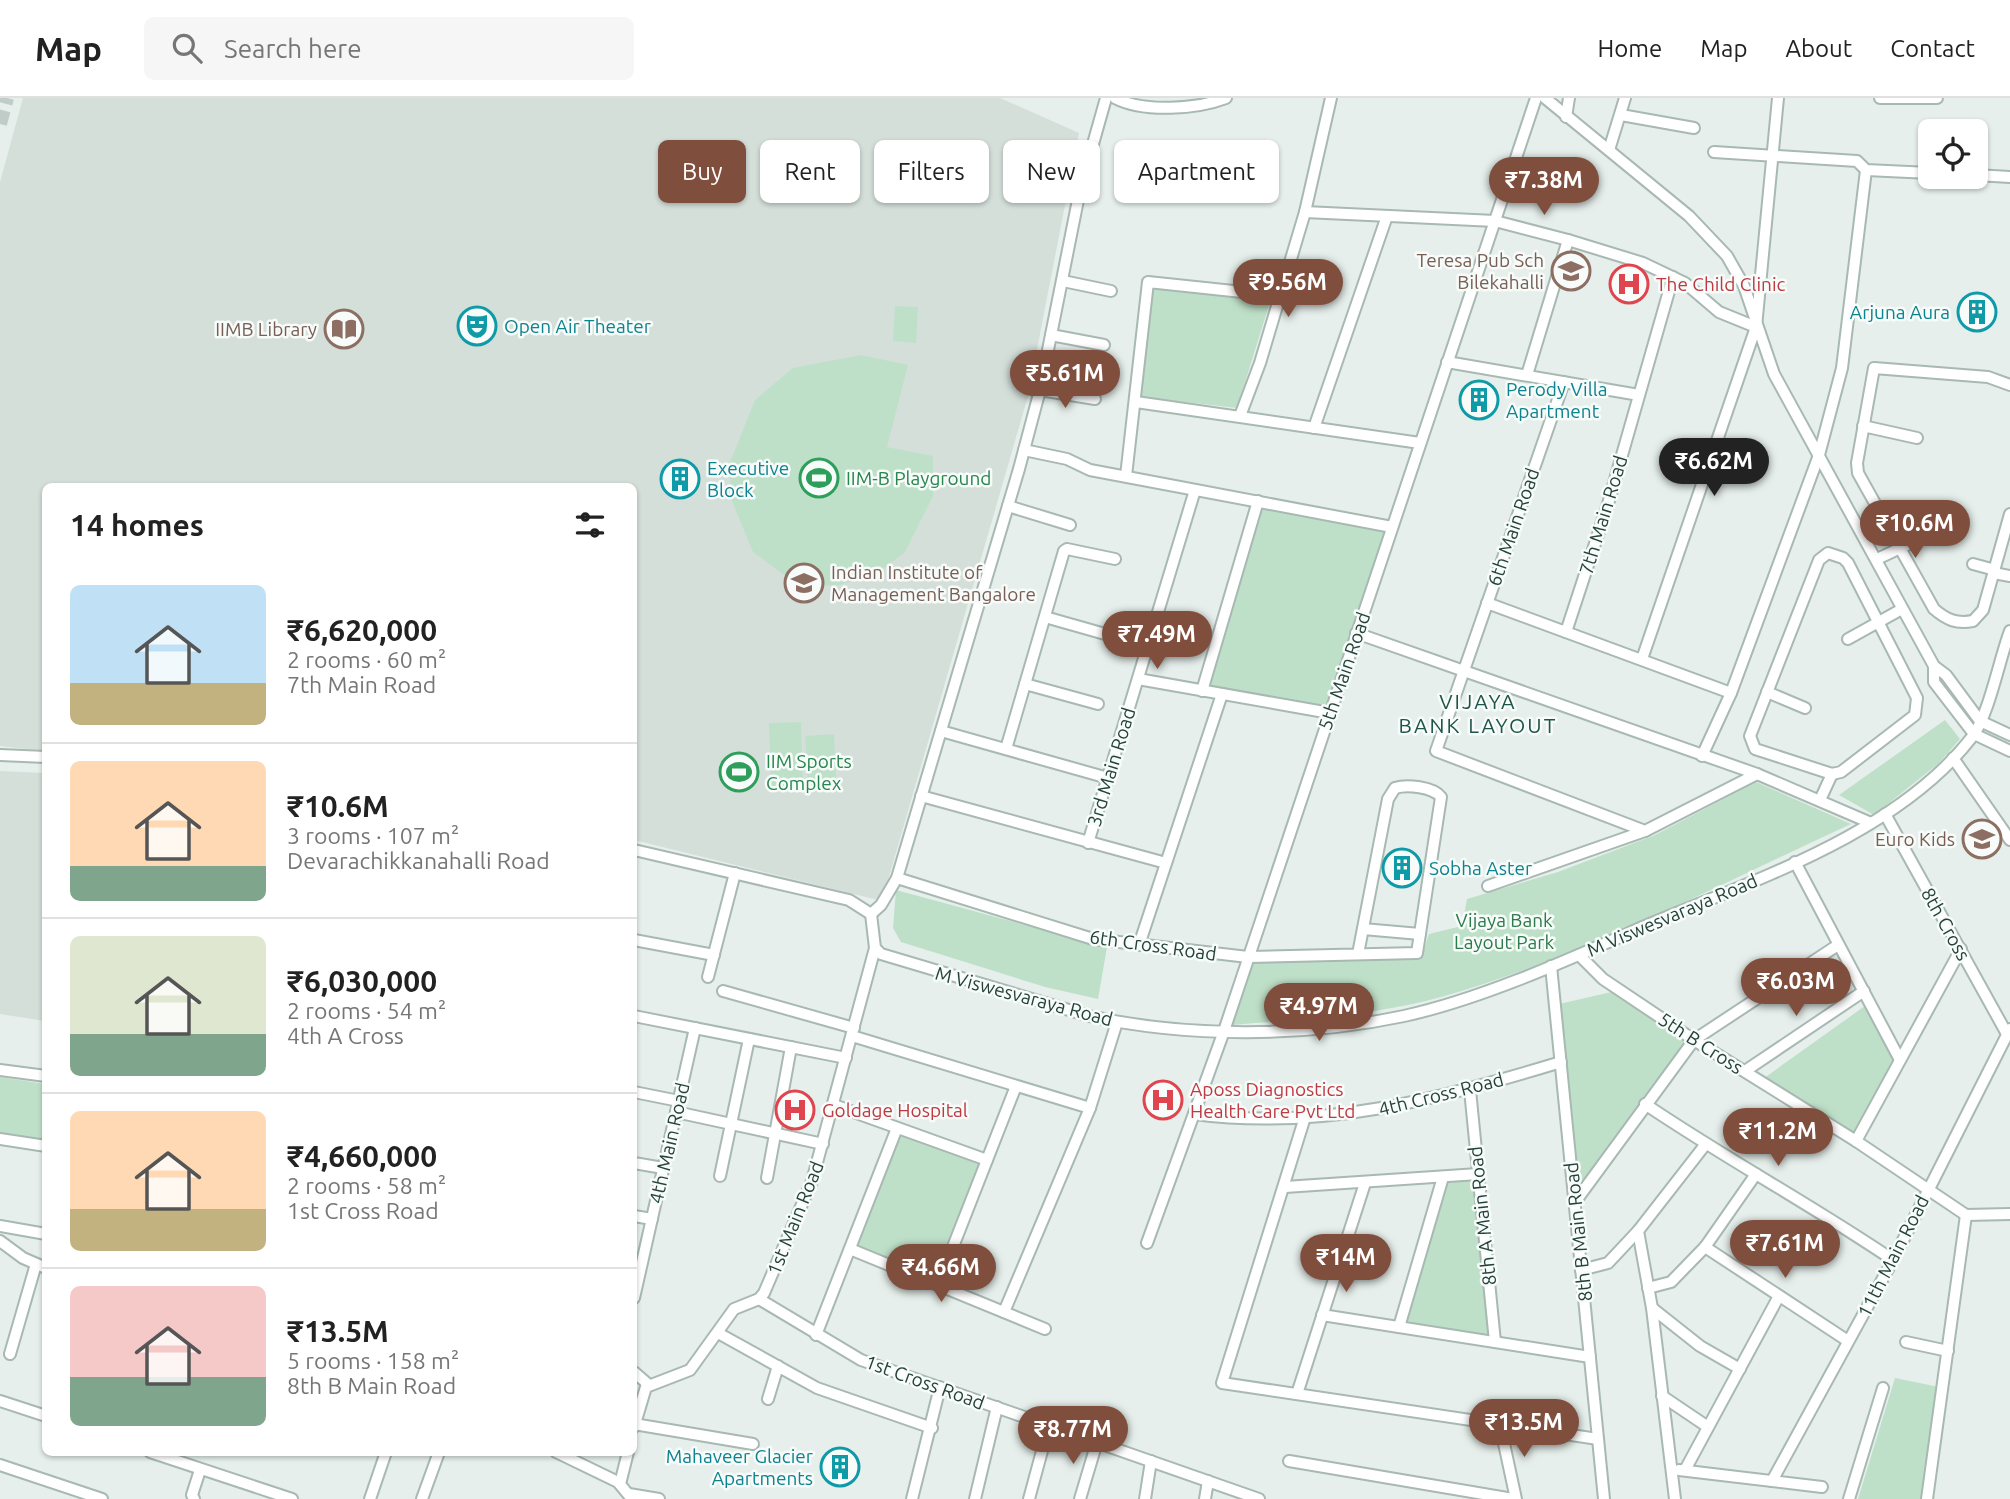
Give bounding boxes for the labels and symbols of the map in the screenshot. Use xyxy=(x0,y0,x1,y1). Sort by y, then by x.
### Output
pin: ₹7.38M xyxy=(1487,158,1601,217)
place label: Teresa Pub Sch Bilekahalli xyxy=(1417,249,1544,293)
school or university icon: Teresa Pub Sch Bilekahalli xyxy=(1550,250,1592,292)
pin: ₹9.56M xyxy=(1231,260,1345,319)
hospital icon: The Child Clinic xyxy=(1608,263,1650,305)
place label: The Child Clinic xyxy=(1656,273,1786,295)
building icon: Arjuna Aura xyxy=(1956,291,1998,333)
place label: Arjuna Aura xyxy=(1850,301,1950,323)
theatre icon: Open Air Theater xyxy=(456,305,498,347)
library icon: IIMB Library xyxy=(323,308,365,350)
place label: Open Air Theater xyxy=(504,315,651,337)
place label: IIMB Library xyxy=(215,318,317,340)
pin: ₹5.61M xyxy=(1008,350,1122,410)
place label: Perody Villa Apartment xyxy=(1506,378,1607,422)
building icon: Perody Villa Apartment xyxy=(1458,379,1500,421)
pin: ₹6.62M xyxy=(1657,438,1771,498)
street label: 7th Main Road xyxy=(1574,453,1632,577)
place label: Executive Block xyxy=(707,457,789,501)
sports icon: IIM-B Playground xyxy=(798,457,840,499)
building icon: Executive Block xyxy=(659,458,701,500)
street label: 6th Main Road xyxy=(1483,465,1543,589)
place label: IIM-B Playground xyxy=(846,467,991,489)
pin: ₹10.6M xyxy=(1858,500,1972,560)
place label: Indian Institute of Management Bangalore xyxy=(831,561,1036,605)
school or university icon: Indian Institute of Management Bangalore xyxy=(783,562,825,604)
street label: 5th Main Road xyxy=(1314,609,1374,733)
pin: ₹7.49M xyxy=(1100,612,1214,671)
district label: VIJAYA BANK LAYOUT xyxy=(1399,689,1557,737)
street label: 3rd Main Road xyxy=(1082,705,1140,829)
place label: IIM Sports Complex xyxy=(766,750,852,794)
sports icon: IIM Sports Complex xyxy=(718,751,760,793)
school or university icon: Euro Kids xyxy=(1961,818,2003,860)
place label: Euro Kids xyxy=(1875,828,1955,850)
building icon: Sobha Aster xyxy=(1381,847,1423,889)
place label: Sobha Aster xyxy=(1429,857,1532,879)
street label: M Viswesvaraya Road xyxy=(1584,869,1760,961)
street label: 8th Cross xyxy=(1917,884,1975,964)
park label: Vijaya Bank Layout Park xyxy=(1454,909,1554,953)
street label: 6th Cross Road xyxy=(1088,925,1218,965)
pin: ₹6.03M xyxy=(1739,958,1853,1018)
street label: M Viswesvaraya Road xyxy=(933,962,1115,1030)
pin: ₹4.97M xyxy=(1262,984,1376,1043)
street label: 5th B Cross xyxy=(1655,1008,1747,1078)
street label: 4th Cross Road xyxy=(1376,1068,1506,1120)
place label: Aposs Diagnostics Health Care Pvt Ltd xyxy=(1190,1078,1355,1122)
hospital icon: Aposs Diagnostics Health Care Pvt Ltd xyxy=(1142,1079,1184,1121)
street label: 4th Main Road xyxy=(644,1080,694,1206)
hospital icon: Goldage Hospital xyxy=(774,1089,816,1131)
place label: Goldage Hospital xyxy=(822,1099,968,1121)
pin: ₹11.2M xyxy=(1721,1108,1835,1168)
street label: 8th A Main Road xyxy=(1464,1145,1500,1287)
street label: 1st Main Road xyxy=(762,1158,828,1278)
street label: 8th B Main Road xyxy=(1560,1161,1596,1303)
street label: 11th Main Road xyxy=(1853,1191,1933,1321)
pin: ₹7.61M xyxy=(1728,1220,1842,1280)
pin: ₹14M xyxy=(1305,1234,1387,1294)
pin: ₹4.66M xyxy=(884,1244,998,1304)
street label: 1st Cross Road xyxy=(862,1350,988,1414)
pin: ₹13.5M xyxy=(1467,1400,1581,1459)
pin: ₹8.77M xyxy=(1016,1406,1130,1466)
place label: Mahaveer Glacier Apartments xyxy=(666,1445,813,1489)
building icon: Mahaveer Glacier Apartments xyxy=(819,1446,861,1488)

